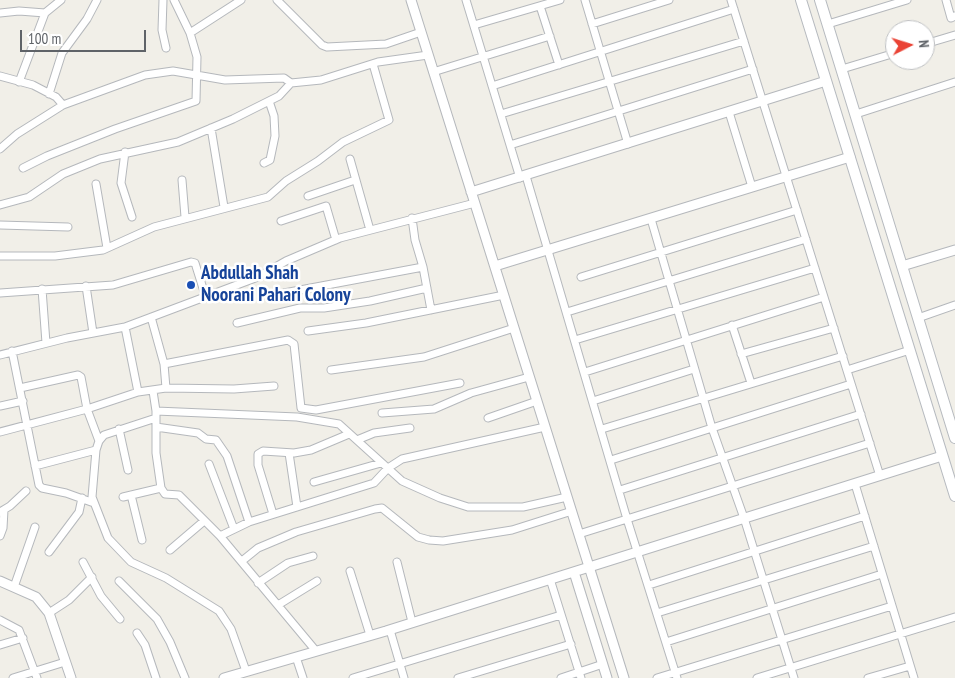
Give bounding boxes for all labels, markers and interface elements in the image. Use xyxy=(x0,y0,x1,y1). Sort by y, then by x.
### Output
scale bar xyxy=(22,20,149,52)
north arrow xyxy=(885,20,935,70)
text: 100 m xyxy=(28,29,61,48)
text: N xyxy=(915,39,933,48)
place label: Abdullah Shah Noorani Pahari Colony xyxy=(201,263,351,307)
marker: Abdullah Shah Noorani Pahari Colony xyxy=(185,279,197,291)

